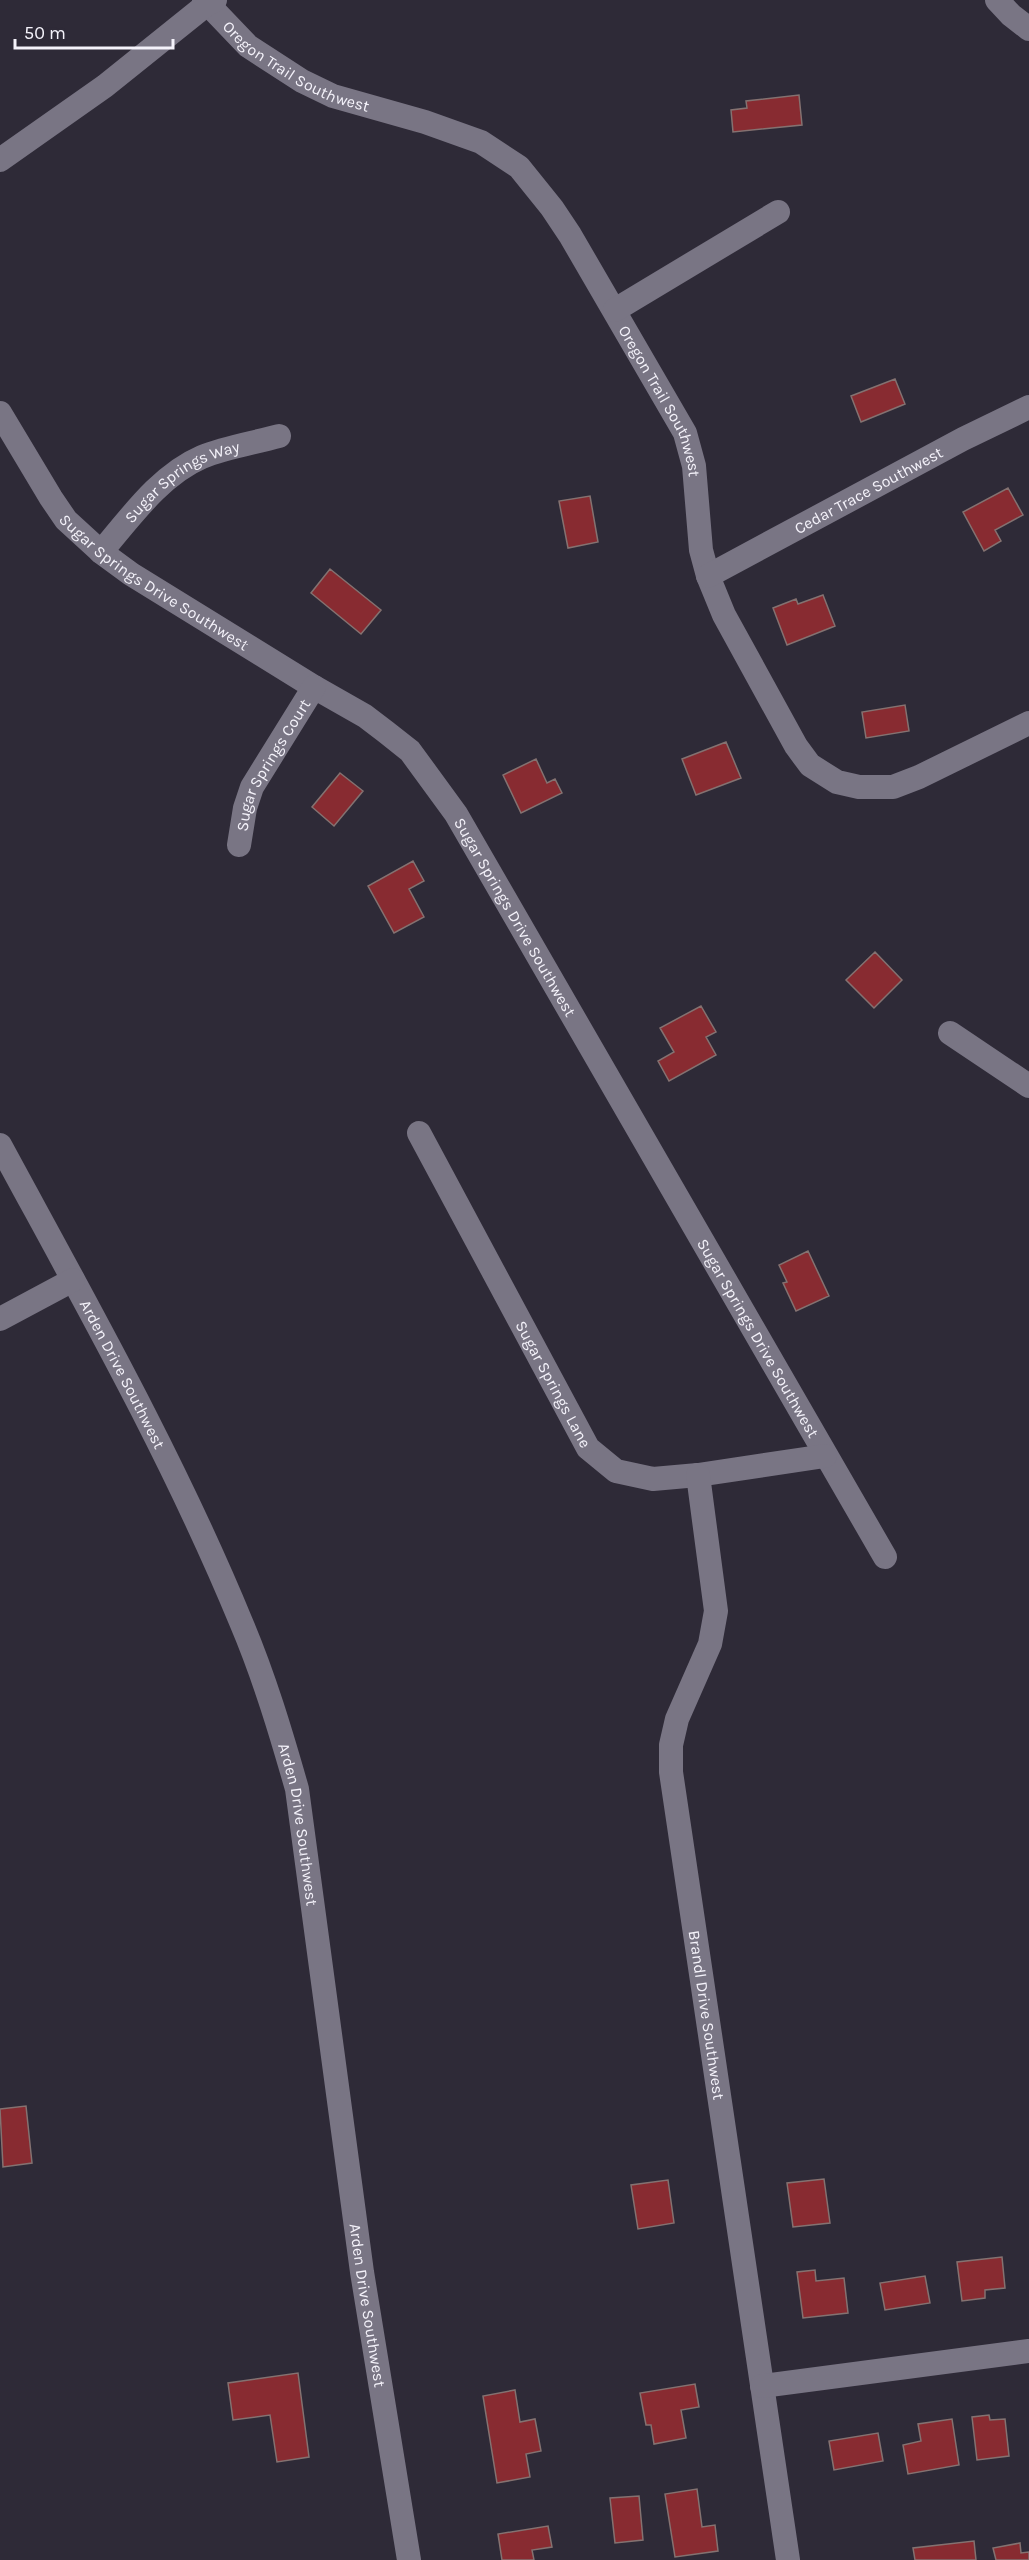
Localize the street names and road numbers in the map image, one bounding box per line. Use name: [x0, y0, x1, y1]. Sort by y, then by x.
street label: Oregon Trail Southwest: [219, 17, 372, 116]
street label: Oregon Trail Southwest: [614, 322, 704, 478]
street label: Sugar Springs Way: [120, 437, 242, 527]
street label: Cedar Trace Southwest: [791, 443, 946, 538]
street label: Sugar Springs Drive Southwest: [55, 511, 252, 654]
street label: Sugar Springs Court: [232, 695, 314, 833]
street label: Sugar Springs Drive Southwest: [450, 814, 580, 1020]
street label: Sugar Springs Drive Southwest: [693, 1235, 823, 1441]
street label: Arden Drive Southwest: [76, 1297, 169, 1452]
street label: Sugar Springs Lane: [511, 1318, 595, 1451]
street label: Arden Drive Southwest: [274, 1741, 322, 1907]
street label: Brandl Drive Southwest: [685, 1929, 729, 2101]
street label: Arden Drive Southwest: [346, 2222, 390, 2389]

